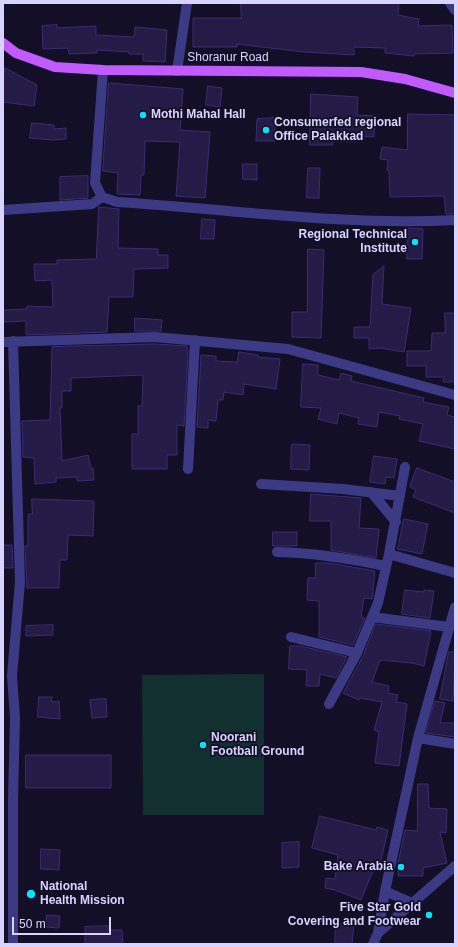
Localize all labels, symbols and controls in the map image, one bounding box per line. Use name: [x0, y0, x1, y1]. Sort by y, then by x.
street label: Shoranur Road: [187, 51, 269, 65]
place label: Mothi Mahal Hall: [151, 108, 246, 122]
marker: Mothi Mahal Hall: [138, 110, 148, 120]
place label: Consumerfed regional Office Palakkad: [274, 116, 401, 144]
marker: Consumerfed regional Office Palakkad: [261, 125, 271, 135]
place label: Regional Technical Institute: [299, 228, 407, 256]
marker: Regional Technical Institute: [410, 237, 420, 247]
place label: Noorani Football Ground: [211, 731, 304, 759]
marker: Noorani Football Ground: [198, 740, 208, 750]
place label: Bake Arabia: [324, 860, 393, 874]
marker: Bake Arabia: [396, 862, 406, 872]
place label: National Health Mission: [40, 880, 125, 908]
marker: National Health Mission: [25, 888, 37, 900]
place label: Five Star Gold Covering and Footwear: [288, 901, 421, 929]
scale bar: [14, 909, 113, 935]
marker: Five Star Gold Covering and Footwear: [424, 910, 434, 920]
text: 50 m: [19, 917, 46, 931]

